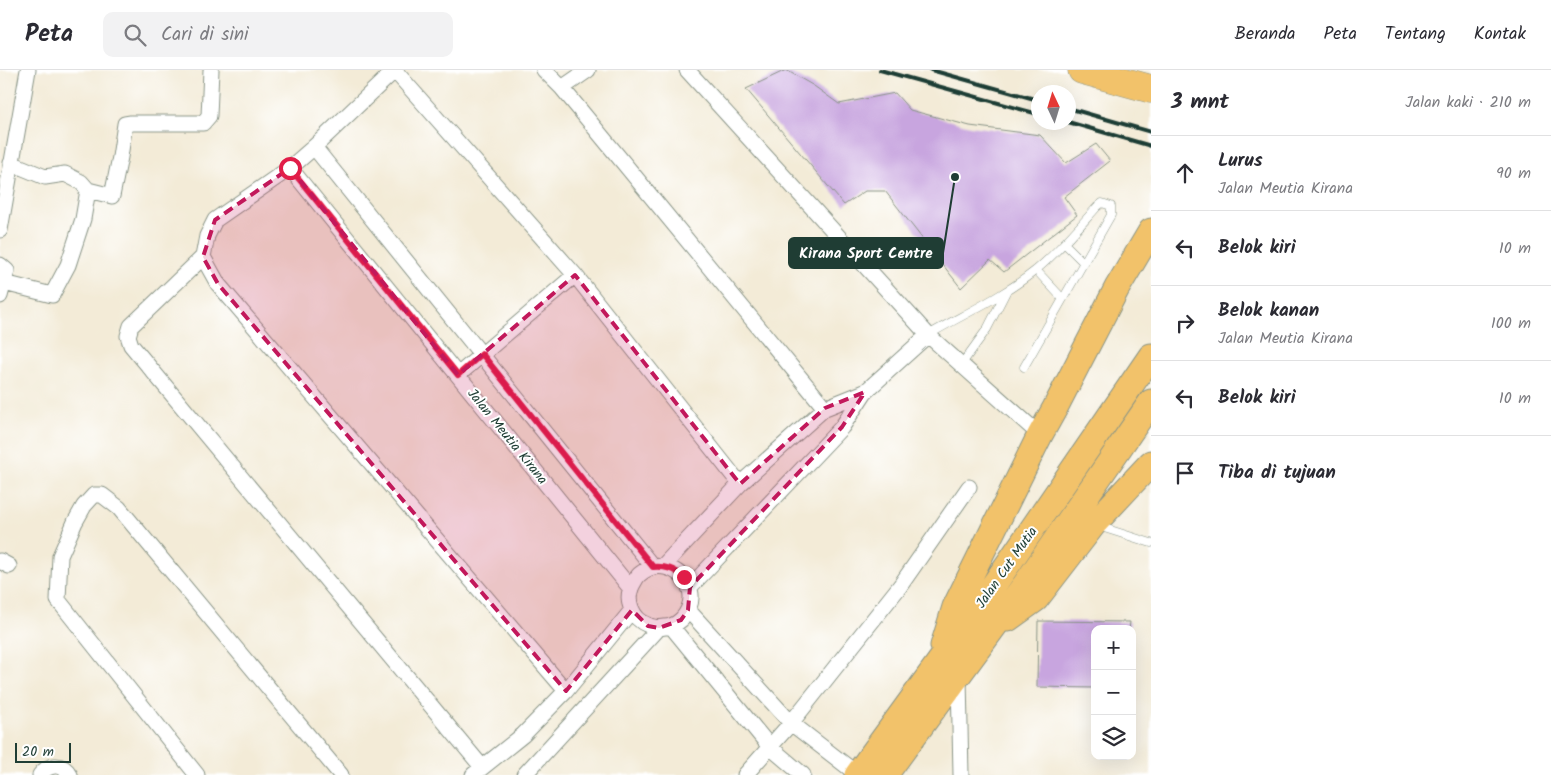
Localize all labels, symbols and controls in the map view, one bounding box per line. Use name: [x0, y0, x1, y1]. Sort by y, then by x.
search box: [103, 12, 453, 57]
text: Peta: [25, 15, 73, 54]
text: Cari di sini: [161, 20, 249, 50]
text: Beranda: [1235, 20, 1296, 49]
text: Peta: [1324, 20, 1357, 49]
text: Tentang: [1385, 20, 1446, 49]
text: Kontak: [1474, 20, 1526, 49]
icon: search: [121, 21, 149, 49]
north arrow: [1031, 85, 1076, 130]
text: 3 mnt: [1171, 86, 1229, 119]
text: Jalan kaki · 210 m: [1405, 90, 1531, 115]
text: Lurus: [1218, 146, 1263, 176]
route start: [279, 157, 302, 180]
icon: ahead: [1171, 159, 1199, 187]
text: 90 m: [1496, 161, 1531, 186]
text: Jalan Meutia Kirana: [1218, 176, 1353, 201]
text: Belok kiri: [1218, 233, 1296, 263]
icon: left: [1171, 234, 1199, 262]
text: 10 m: [1499, 236, 1531, 261]
callout: Kirana Sport Centre: [789, 238, 943, 268]
text: Kirana Sport Centre: [799, 242, 933, 266]
text: Belok kanan: [1218, 296, 1319, 326]
icon: right: [1171, 309, 1199, 337]
text: 100 m: [1491, 311, 1531, 336]
text: Jalan Meutia Kirana: [1218, 326, 1353, 351]
text: Belok kiri: [1218, 383, 1296, 413]
street label: Jalan Meutia Kirana: [462, 384, 553, 489]
icon: left: [1171, 384, 1199, 412]
text: 10 m: [1499, 386, 1531, 411]
text: Tiba di tujuan: [1218, 458, 1336, 488]
icon: arrive: [1171, 459, 1199, 487]
street label: Jalan Cut Mutia: [970, 522, 1043, 613]
route end: [673, 566, 696, 589]
map controls: [1091, 625, 1136, 760]
button: +: [1091, 625, 1136, 670]
button: −: [1091, 670, 1136, 715]
button: layers: [1091, 715, 1136, 760]
scale bar: [15, 740, 71, 763]
text: 20 m: [22, 741, 54, 763]

